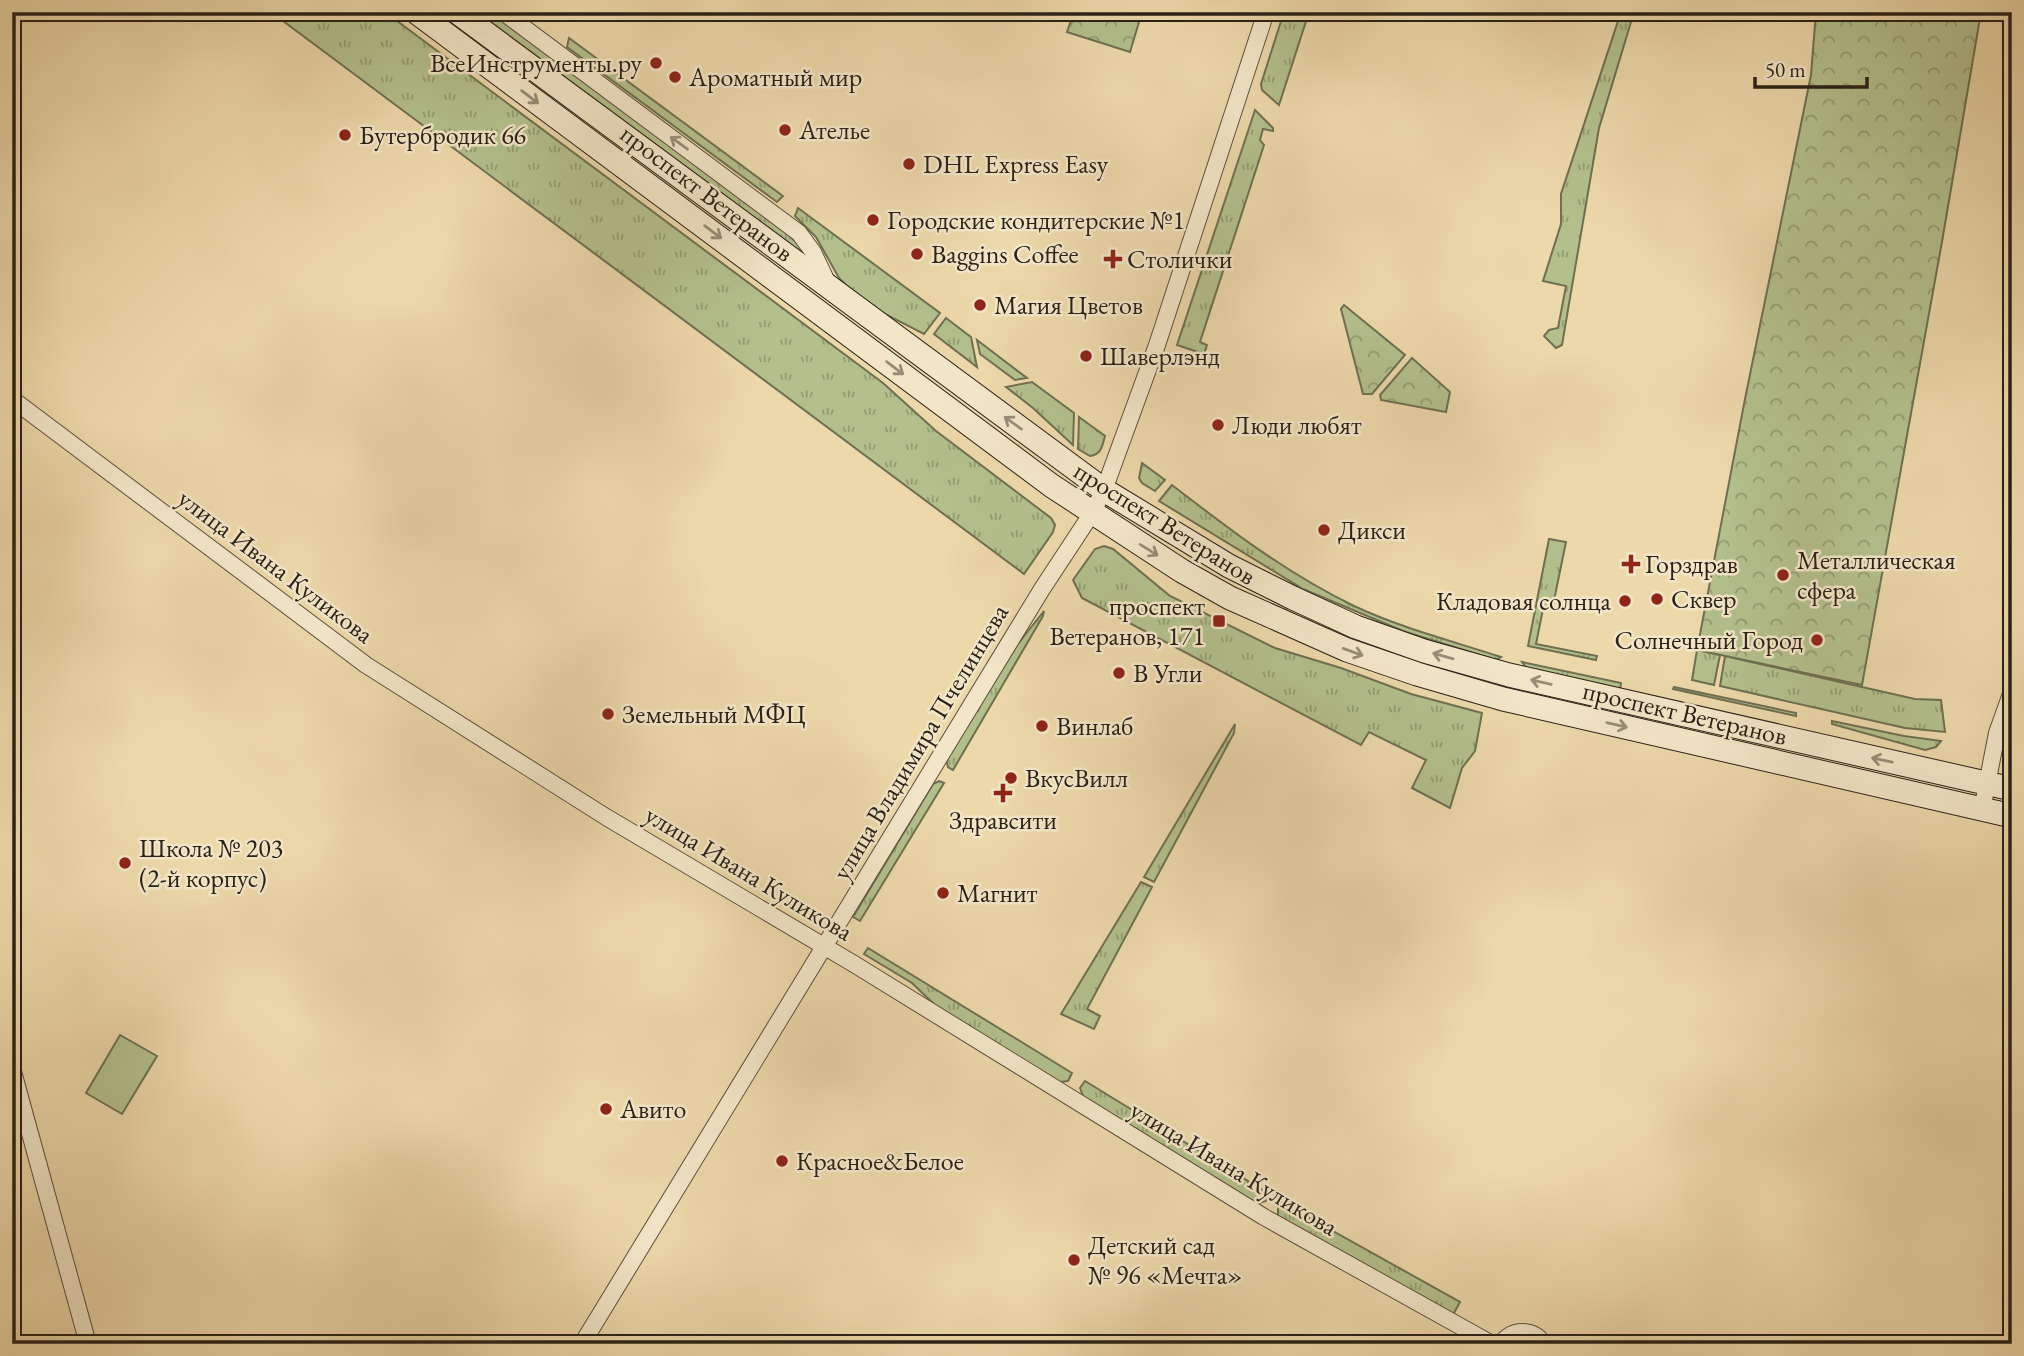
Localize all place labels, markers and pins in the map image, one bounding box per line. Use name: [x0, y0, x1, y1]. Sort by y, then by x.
place label: ВсеИнструменты.ру: [430, 46, 643, 80]
marker: ВсеИнструменты.ру: [648, 55, 664, 71]
place label: Ароматный мир: [688, 60, 862, 94]
marker: Ароматный мир: [667, 69, 683, 85]
place label: Ателье: [798, 113, 870, 147]
place label: Бутербродик 66: [359, 118, 526, 152]
marker: Ателье: [777, 122, 793, 138]
marker: Бутербродик 66: [337, 127, 353, 143]
place label: DHL Express Easy: [923, 147, 1109, 181]
marker: DHL Express Easy: [901, 156, 917, 172]
place label: Городские кондитерские №1: [887, 203, 1185, 237]
marker: Городские кондитерские №1: [865, 212, 881, 228]
place label: Baggins Coffee: [931, 237, 1079, 271]
place label: Столички: [1127, 242, 1233, 276]
marker: Baggins Coffee: [909, 246, 925, 262]
marker: Столички: [1105, 251, 1121, 267]
place label: Магия Цветов: [994, 288, 1143, 322]
marker: Магия Цветов: [972, 297, 988, 313]
place label: Шаверлэнд: [1100, 339, 1220, 373]
marker: Шаверлэнд: [1078, 348, 1094, 364]
place label: Люди любят: [1232, 408, 1362, 442]
marker: Люди любят: [1210, 417, 1226, 433]
place label: Дикси: [1338, 513, 1406, 547]
marker: Дикси: [1316, 522, 1332, 538]
place label: Металлическая сфера: [1797, 543, 1956, 607]
place label: Горздрав: [1645, 547, 1738, 581]
marker: Горздрав: [1623, 556, 1639, 572]
marker: Металлическая сфера: [1775, 567, 1791, 583]
place label: Сквер: [1671, 582, 1737, 616]
place label: Кладовая солнца: [1436, 584, 1612, 618]
place label: проспект Ветеранов, 171: [1049, 589, 1205, 653]
marker: Сквер: [1649, 591, 1665, 607]
marker: Кладовая солнца: [1617, 593, 1633, 609]
marker: проспект Ветеранов, 171: [1211, 613, 1227, 629]
place label: Солнечный Город: [1615, 623, 1803, 657]
marker: Солнечный Город: [1809, 632, 1825, 648]
place label: В Угли: [1133, 656, 1203, 690]
marker: В Угли: [1111, 665, 1127, 681]
place label: Земельный МФЦ: [622, 697, 806, 731]
marker: Земельный МФЦ: [600, 706, 616, 722]
place label: Винлаб: [1056, 709, 1133, 743]
marker: Винлаб: [1034, 718, 1050, 734]
place label: ВкусВилл: [1025, 761, 1128, 795]
marker: ВкусВилл: [1003, 770, 1019, 786]
marker: Здравсити: [995, 785, 1011, 801]
place label: Здравсити: [949, 803, 1057, 837]
place label: Школа № 203 (2-й корпус): [139, 831, 283, 895]
marker: Школа № 203 (2-й корпус): [117, 855, 133, 871]
place label: Магнит: [957, 876, 1038, 910]
marker: Магнит: [935, 885, 951, 901]
place label: Авито: [619, 1092, 686, 1126]
marker: Авито: [598, 1101, 614, 1117]
place label: Красное&Белое: [796, 1144, 964, 1178]
marker: Красное&Белое: [774, 1153, 790, 1169]
place label: Детский сад № 96 «Мечта»: [1088, 1228, 1243, 1292]
marker: Детский сад № 96 «Мечта»: [1066, 1252, 1082, 1268]

